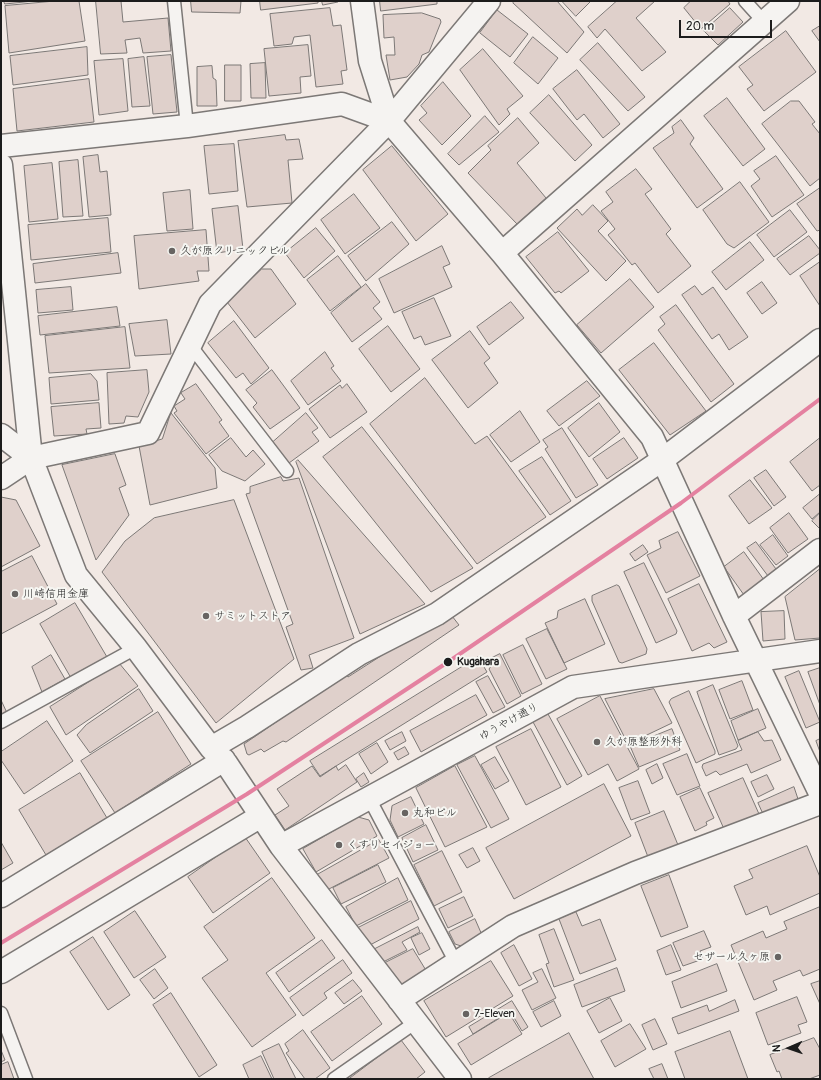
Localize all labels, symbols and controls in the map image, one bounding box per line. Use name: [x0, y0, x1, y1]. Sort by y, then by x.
scale bar: [681, 12, 774, 38]
text: 20 m: [686, 19, 714, 34]
place label: 久が原クリニックビル: [180, 244, 290, 258]
marker: 久が原クリニックビル: [167, 246, 177, 256]
place label: 川崎信用金庫: [23, 587, 89, 601]
marker: 川崎信用金庫: [10, 589, 20, 599]
place label: サミットストア: [214, 609, 291, 623]
marker: サミットストア: [201, 611, 211, 621]
place label: Kugahara: [457, 655, 499, 669]
marker: Kugahara: [442, 656, 454, 668]
street label: ゆうやけ通り: [477, 700, 541, 744]
place label: 久が原整形外科: [605, 735, 682, 749]
marker: 久が原整形外科: [592, 737, 602, 747]
place label: 丸和ビル: [413, 806, 457, 820]
marker: 丸和ビル: [400, 808, 410, 818]
place label: くすりセイジョー: [347, 838, 435, 852]
marker: くすりセイジョー: [334, 840, 344, 850]
place label: セザール久ヶ原: [693, 950, 770, 964]
marker: セザール久ヶ原: [773, 952, 783, 962]
place label: 7-Eleven: [474, 1007, 515, 1021]
marker: 7-Eleven: [461, 1009, 471, 1019]
north arrow: [769, 1028, 809, 1068]
text: N: [770, 1044, 783, 1052]

